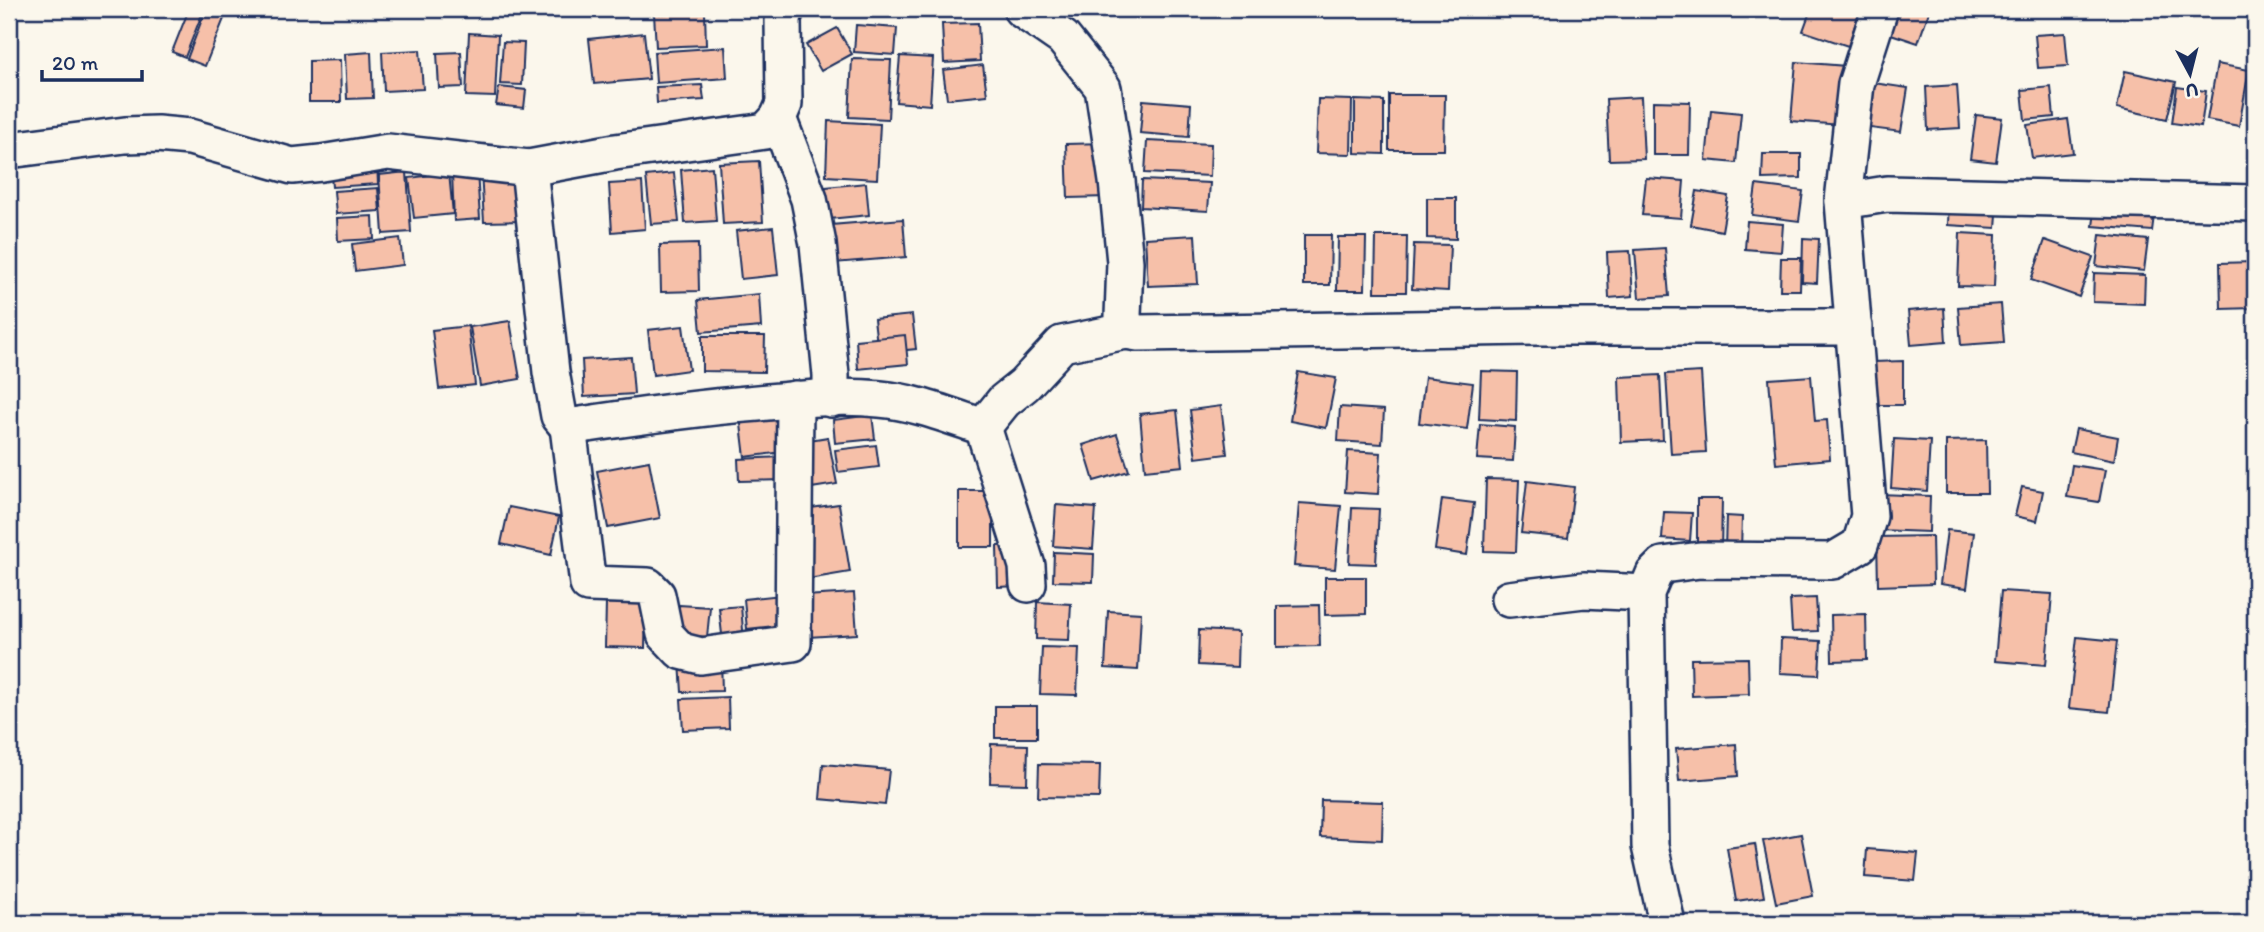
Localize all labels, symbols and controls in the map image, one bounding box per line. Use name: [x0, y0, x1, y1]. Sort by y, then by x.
scale bar: [42, 38, 142, 82]
north arrow: [2156, 38, 2226, 108]
text: 20 m: [52, 50, 99, 75]
text: U: [2184, 78, 2200, 103]

